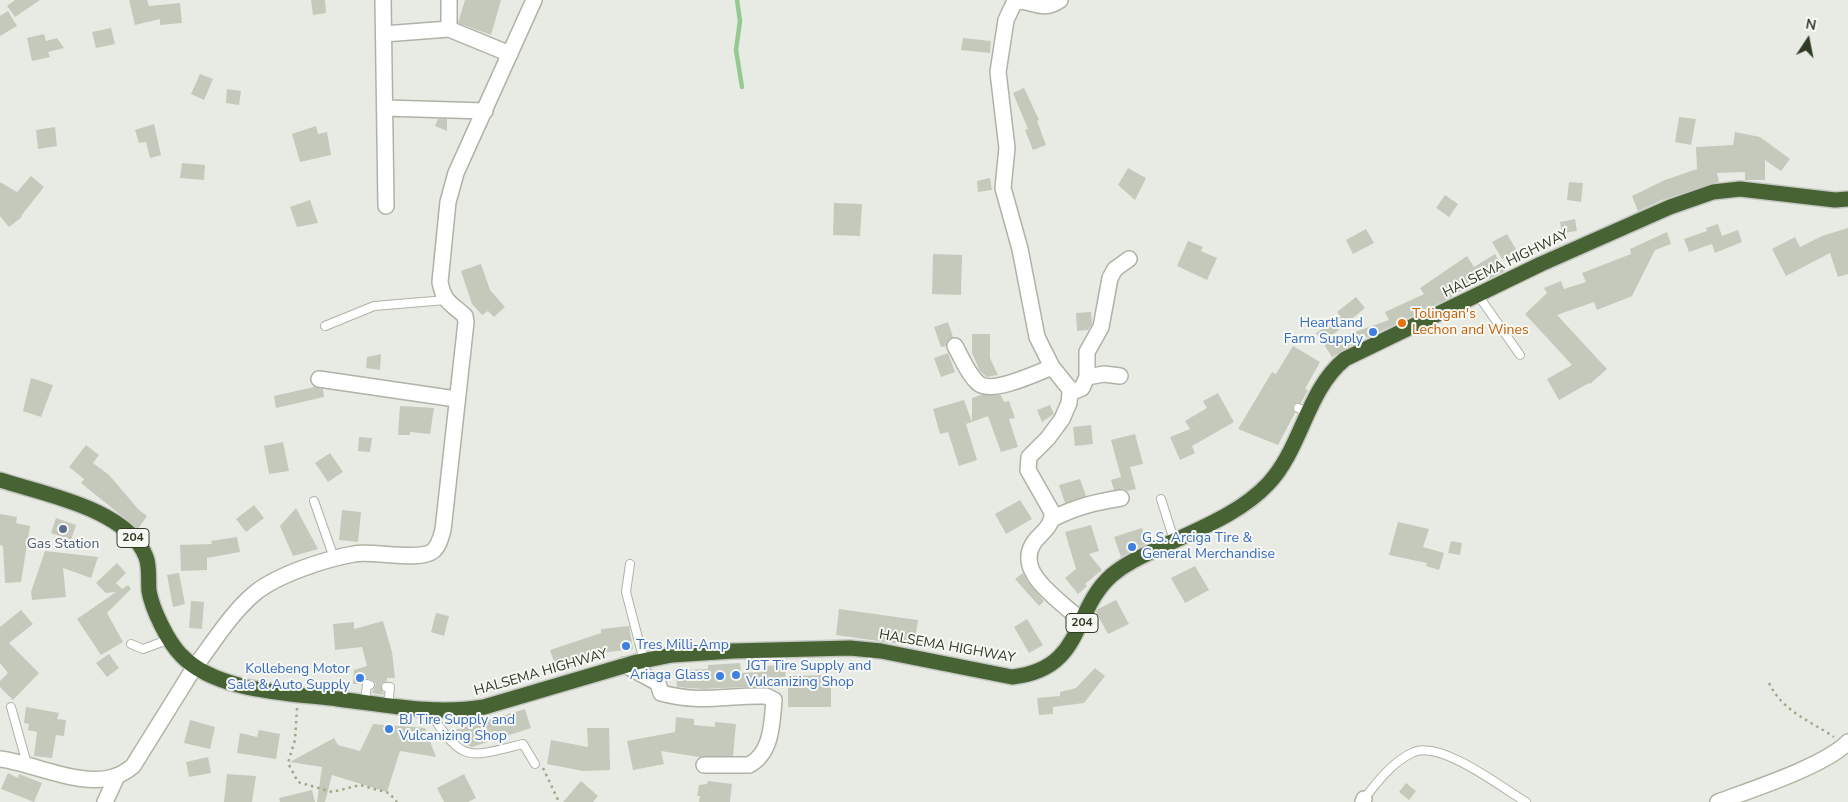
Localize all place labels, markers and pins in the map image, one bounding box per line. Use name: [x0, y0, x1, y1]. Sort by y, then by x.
place label: Tolingan's Lechon and Wines: [1412, 307, 1529, 340]
place label: Heartland Farm Supply: [1284, 316, 1363, 348]
marker: Tolingan's Lechon and Wines: [1396, 317, 1408, 329]
marker: Heartland Farm Supply: [1367, 326, 1379, 338]
marker: Gas Station: [57, 523, 69, 535]
place label: G.S. Arciga Tire & General Merchandise: [1142, 531, 1275, 564]
place label: Gas Station: [27, 537, 99, 553]
marker: G.S. Arciga Tire & General Merchandise: [1126, 541, 1138, 553]
place label: Tres Milli-Amp: [636, 638, 729, 654]
marker: Tres Milli-Amp: [620, 640, 632, 652]
place label: JGT Tire Supply and Vulcanizing Shop: [746, 659, 871, 692]
place label: Kollebeng Motor Sale & Auto Supply: [227, 662, 350, 694]
place label: Ariaga Glass: [630, 668, 710, 684]
marker: JGT Tire Supply and Vulcanizing Shop: [730, 669, 742, 681]
marker: Ariaga Glass: [714, 670, 726, 682]
marker: Kollebeng Motor Sale & Auto Supply: [354, 672, 366, 684]
place label: BJ Tire Supply and Vulcanizing Shop: [399, 713, 515, 746]
marker: BJ Tire Supply and Vulcanizing Shop: [383, 723, 395, 735]

